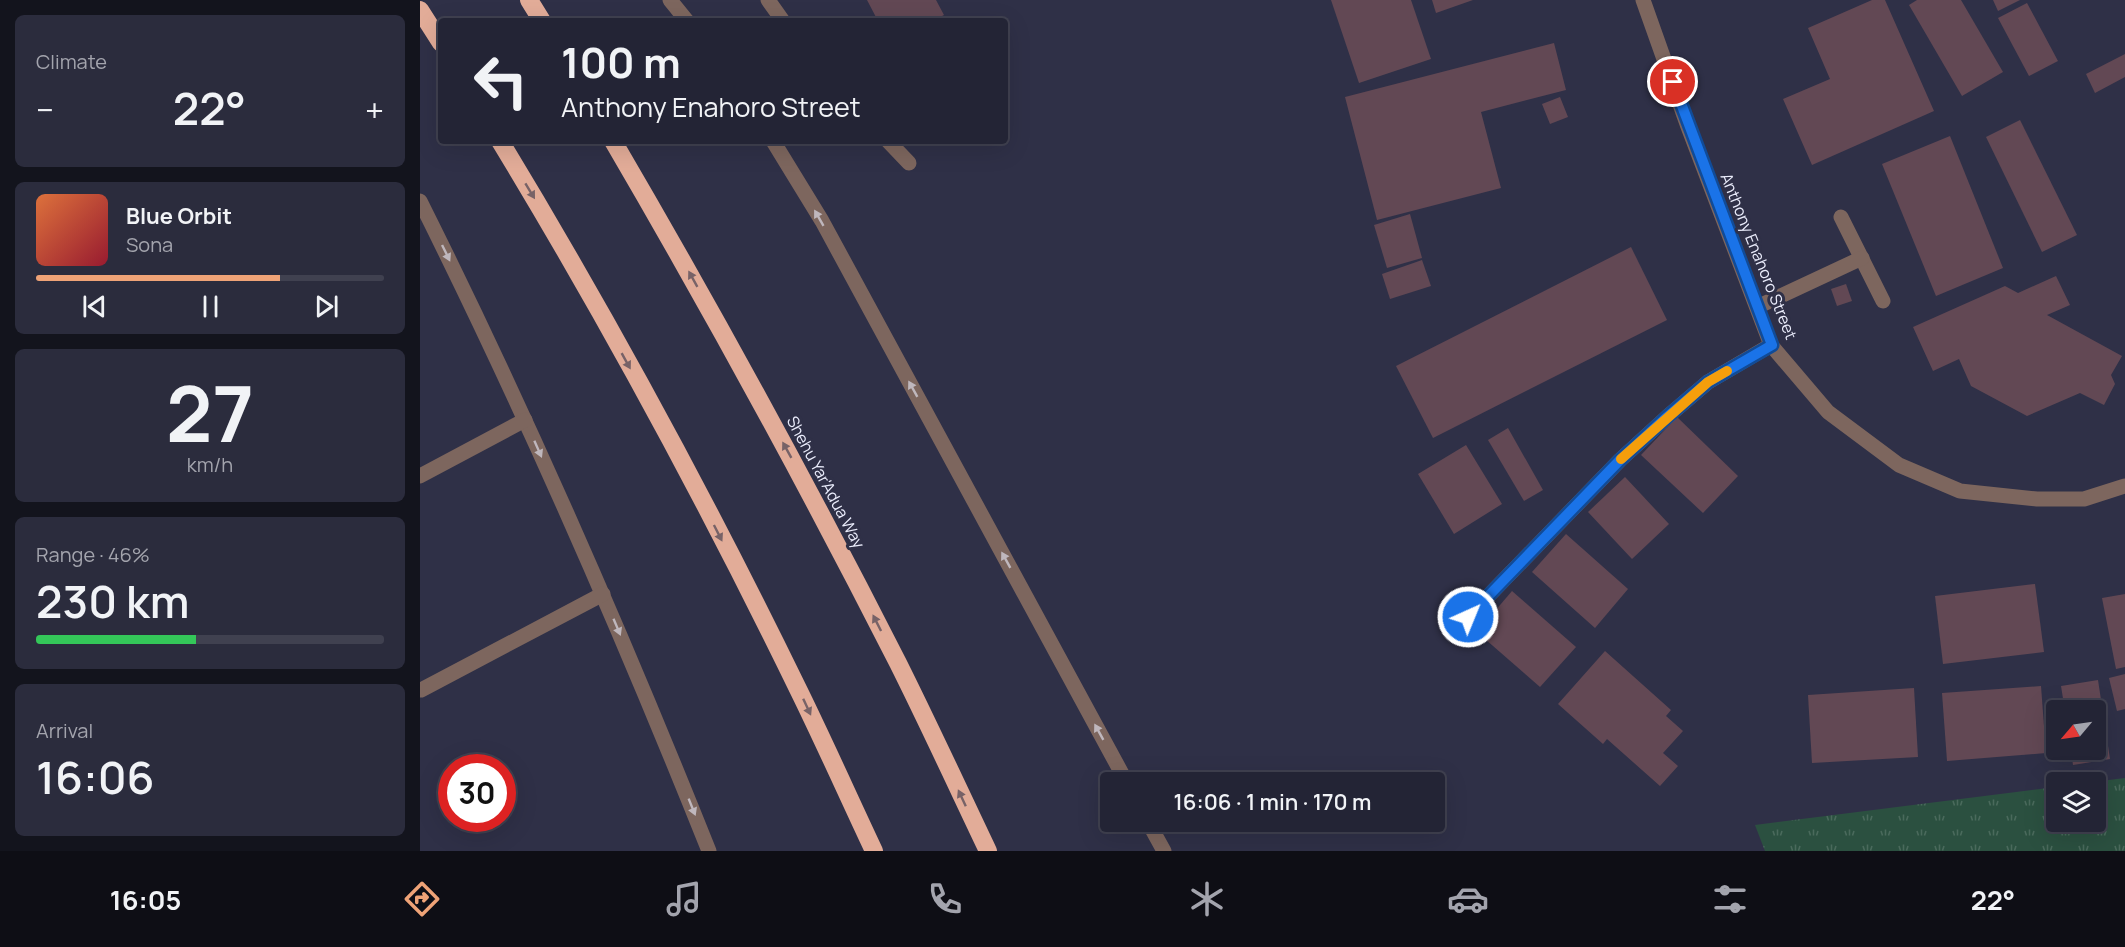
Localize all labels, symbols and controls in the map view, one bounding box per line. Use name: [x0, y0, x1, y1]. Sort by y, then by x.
text: 100 m: [561, 33, 681, 91]
icon: left: [462, 42, 540, 120]
text: Climate: [36, 48, 107, 75]
pin: [1647, 56, 1698, 107]
icon: arrive: [1656, 65, 1689, 98]
text: 22°: [173, 77, 246, 139]
text: −: [36, 87, 54, 132]
text: +: [365, 87, 384, 132]
text: Anthony Enahoro Street: [561, 88, 861, 125]
street label: Anthony Enahoro Street: [1716, 170, 1802, 342]
one-way arrow: [525, 183, 536, 199]
text: Blue Orbit: [126, 201, 232, 231]
one-way arrow: [814, 210, 825, 226]
text: Sona: [126, 231, 173, 258]
one-way arrow: [441, 245, 451, 262]
one-way arrow: [688, 270, 698, 287]
icon: previous: [78, 290, 111, 323]
icon: pause: [194, 290, 227, 323]
icon: next: [310, 290, 343, 323]
one-way arrow: [621, 353, 631, 370]
text: 27: [166, 359, 254, 465]
one-way arrow: [908, 380, 918, 397]
street label: Shehu Yar'Adua Way: [782, 412, 870, 553]
one-way arrow: [533, 440, 543, 458]
one-way arrow: [782, 441, 792, 458]
text: km/h: [187, 451, 233, 478]
one-way arrow: [714, 524, 723, 541]
text: Range · 46%: [36, 541, 150, 568]
one-way arrow: [1001, 551, 1011, 568]
text: 230 km: [36, 570, 189, 632]
position arrow: [1436, 585, 1500, 649]
one-way arrow: [872, 614, 882, 631]
one-way arrow: [613, 618, 622, 636]
one-way arrow: [802, 698, 811, 715]
north arrow: [2046, 700, 2106, 760]
map controls: [2046, 700, 2106, 832]
text: Arrival: [36, 717, 93, 744]
one-way arrow: [1094, 723, 1104, 740]
text: 16:06: [36, 746, 155, 808]
speed limit sign: 30: [438, 754, 516, 832]
button: layers: [2046, 772, 2106, 832]
text: 16:06 · 1 min · 170 m: [1174, 787, 1371, 817]
one-way arrow: [958, 790, 967, 807]
one-way arrow: [688, 798, 697, 816]
icon: directions: [401, 878, 443, 920]
icon: music: [663, 878, 705, 920]
icon: phone: [924, 878, 966, 920]
icon: climate: [1186, 878, 1228, 920]
icon: car: [1447, 878, 1489, 920]
icon: filters: [1709, 878, 1751, 920]
text: 16:05: [110, 881, 181, 918]
text: 22°: [1971, 881, 2015, 918]

